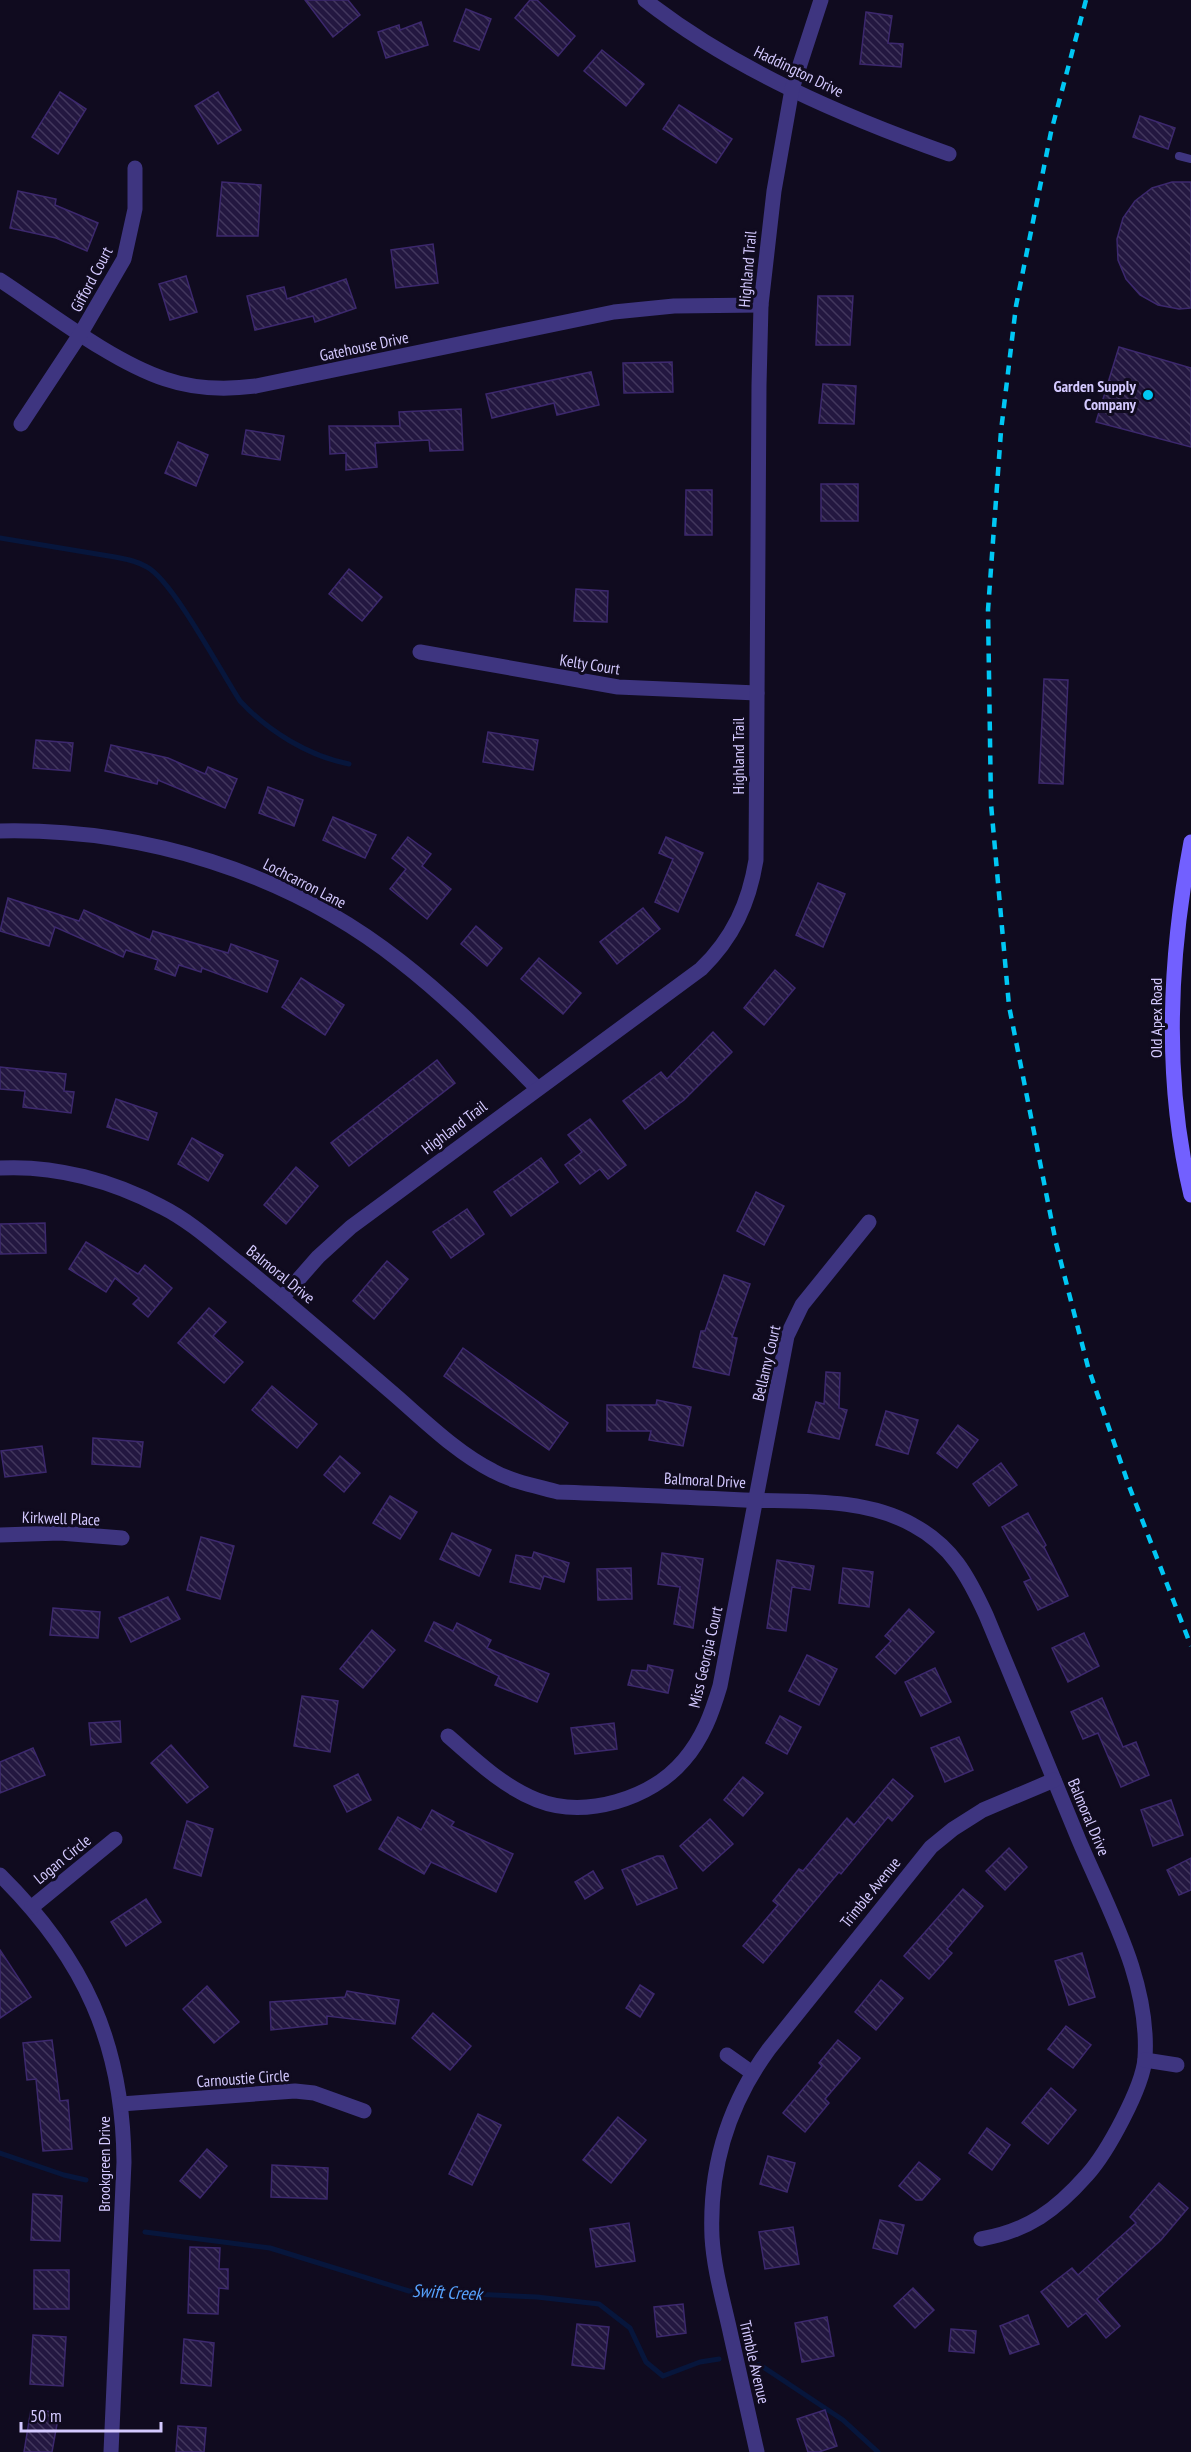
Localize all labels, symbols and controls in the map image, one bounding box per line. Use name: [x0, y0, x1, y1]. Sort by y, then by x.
street label: Haddington Drive: [751, 41, 847, 101]
street label: Highland Trail: [734, 230, 760, 308]
street label: Gifford Court: [66, 242, 117, 315]
street label: Gatehouse Drive: [318, 327, 410, 365]
place label: Garden Supply Company: [1053, 376, 1137, 414]
marker: Garden Supply Company: [1141, 388, 1155, 402]
street label: Kelty Court: [558, 649, 622, 679]
street label: Highland Trail: [728, 717, 748, 794]
street label: Lochcarron Lane: [260, 854, 350, 912]
street label: Old Apex Road: [1146, 978, 1166, 1058]
street label: Highland Trail: [417, 1096, 491, 1158]
street label: Balmoral Drive: [243, 1240, 319, 1308]
street label: Bellamy Court: [748, 1323, 785, 1403]
street label: Balmoral Drive: [664, 1468, 746, 1492]
street label: Kirkwell Place: [22, 1507, 100, 1529]
street label: Miss Georgia Court: [684, 1604, 727, 1710]
street label: Balmoral Drive: [1064, 1775, 1114, 1859]
street label: Logan Circle: [29, 1830, 95, 1888]
street label: Trimble Avenue: [836, 1853, 904, 1931]
street label: Carnoustie Circle: [196, 2065, 290, 2091]
street label: Brookgreen Drive: [94, 2116, 114, 2212]
water label: Swift Creek: [411, 2279, 485, 2305]
street label: Trimble Avenue: [736, 2318, 774, 2406]
scale bar: [21, 2395, 160, 2433]
text: 50 m: [30, 2404, 62, 2427]

